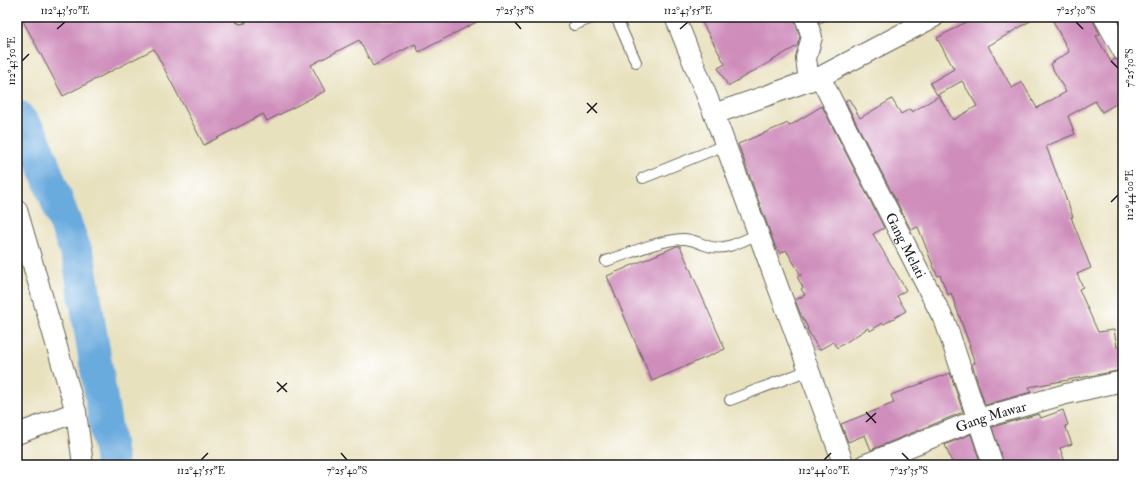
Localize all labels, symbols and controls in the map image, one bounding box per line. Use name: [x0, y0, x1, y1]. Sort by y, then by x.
text: 112°43'50"E: [41, 5, 89, 17]
text: 7°25'35"S: [496, 5, 534, 17]
text: 112°43'55"E: [664, 5, 712, 17]
text: 7°25'30"S: [1056, 5, 1096, 17]
text: 112°43'50"E: [6, 37, 18, 85]
text: 7°25'30"S: [1124, 48, 1136, 88]
text: 112°44'00"E: [1124, 170, 1136, 220]
street label: Gang Melati: [882, 210, 930, 281]
street label: Gang Mawar: [953, 397, 1029, 436]
text: 112°43'55"E: [177, 465, 225, 477]
text: 7°25'40"S: [327, 465, 367, 477]
text: 112°44'00"E: [799, 465, 849, 477]
text: 7°25'35"S: [890, 465, 928, 477]

